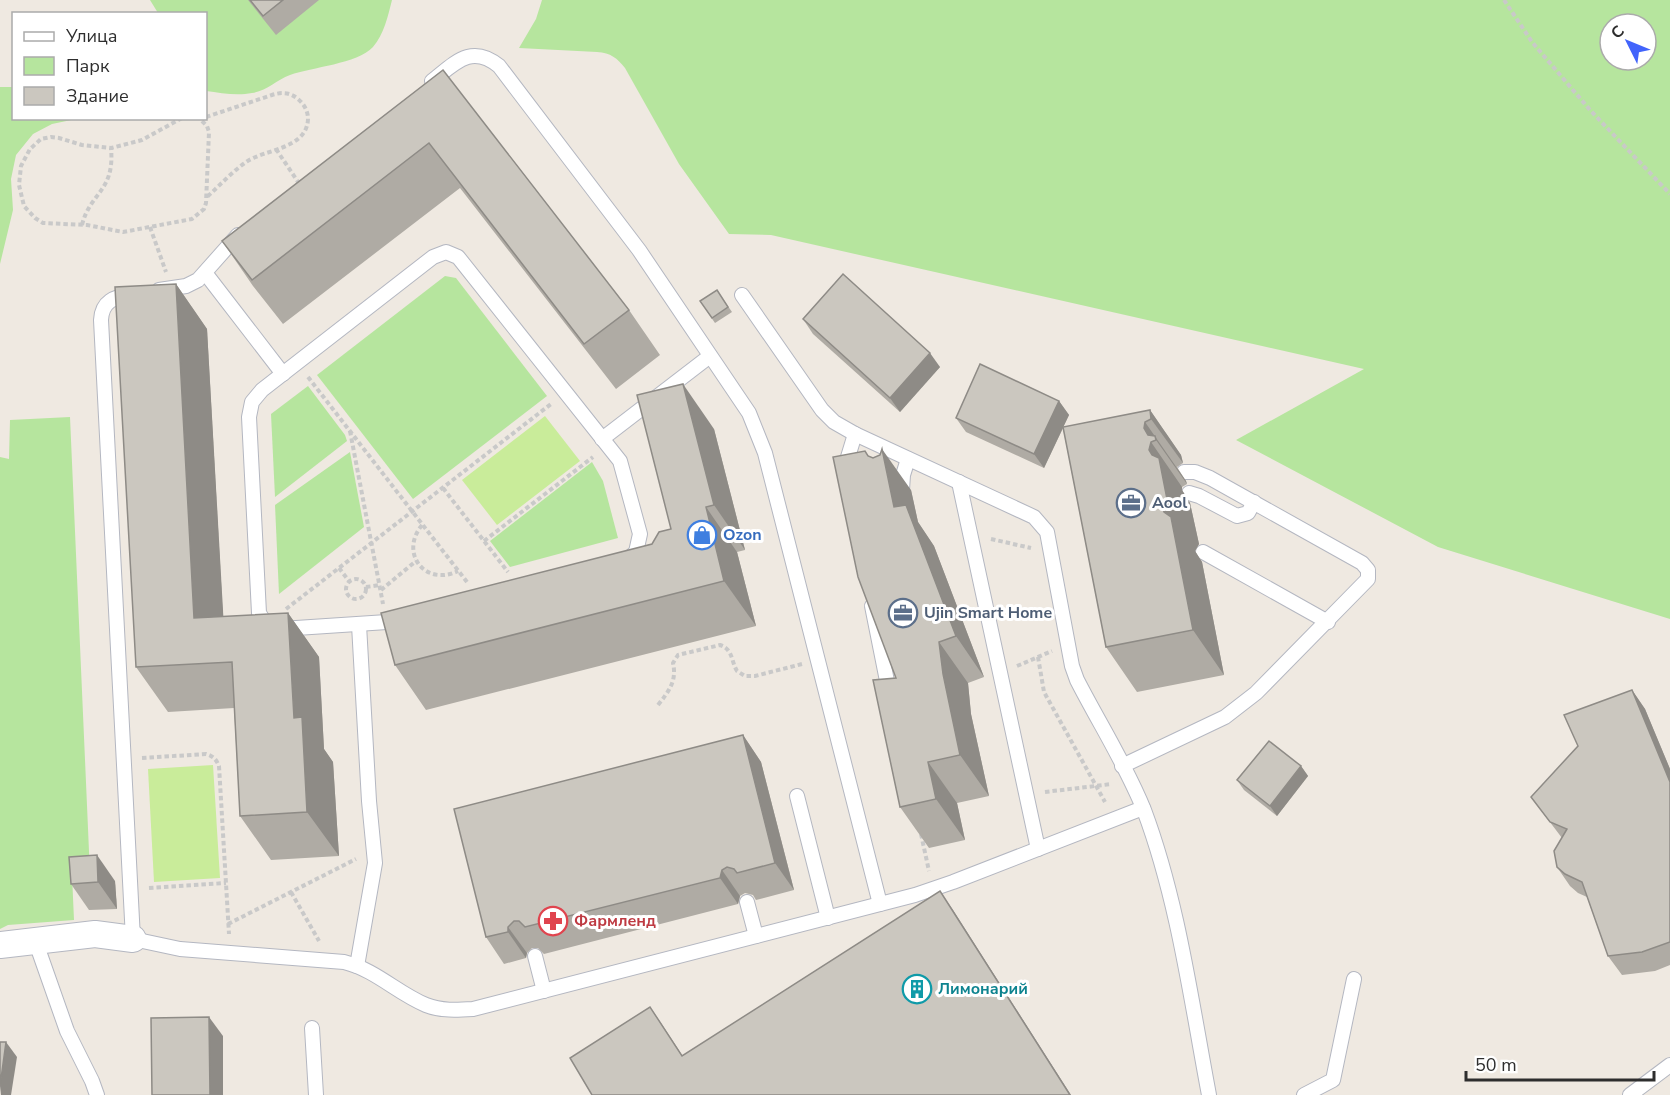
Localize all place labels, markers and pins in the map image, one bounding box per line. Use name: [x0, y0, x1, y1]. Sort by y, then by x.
office icon: Aool: [1115, 487, 1147, 519]
place label: Aool: [1152, 492, 1187, 514]
shop icon: Ozon: [686, 519, 718, 551]
place label: Ozon: [723, 524, 762, 546]
office icon: Ujin Smart Home: [887, 597, 919, 629]
place label: Ujin Smart Home: [924, 602, 1052, 624]
pharmacy icon: Фармленд: [537, 905, 569, 937]
place label: Фармленд: [574, 910, 656, 932]
building icon: Лимонарий: [901, 973, 933, 1005]
place label: Лимонарий: [938, 978, 1028, 1000]

